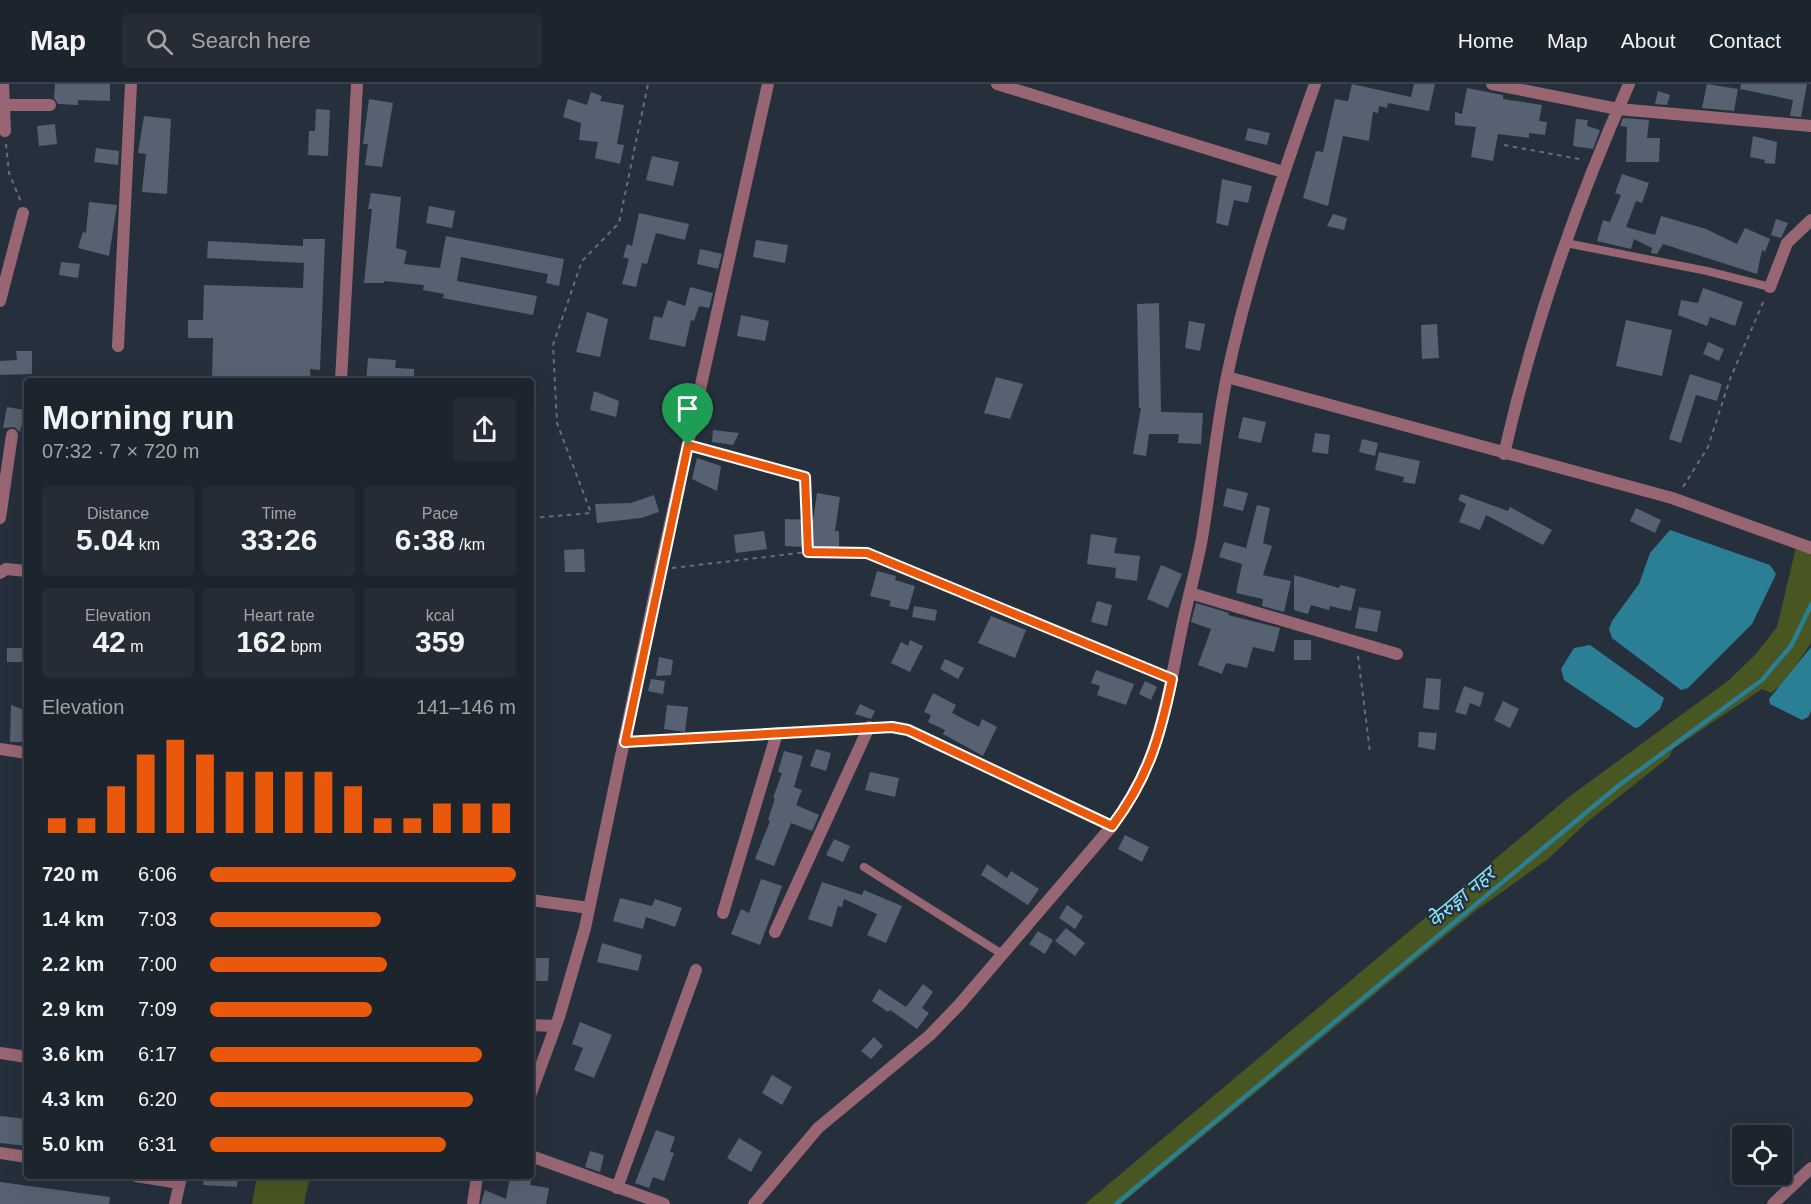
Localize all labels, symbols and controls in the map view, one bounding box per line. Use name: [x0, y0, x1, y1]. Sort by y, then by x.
search box: [122, 14, 542, 68]
text: Map: [30, 25, 86, 56]
icon: search: [143, 25, 176, 58]
text: Search here: [191, 28, 311, 53]
text: Home: [1458, 29, 1514, 52]
text: Map: [1547, 29, 1588, 52]
text: About: [1621, 29, 1676, 52]
text: Contact: [1709, 29, 1781, 52]
pin: [662, 383, 713, 445]
icon: arrive: [671, 392, 704, 425]
button: share: [453, 398, 516, 461]
text: Morning run: [42, 399, 234, 436]
text: 07:32 · 7 × 720 m: [42, 440, 199, 462]
text: Distance: [87, 505, 149, 522]
text: Time: [262, 505, 296, 522]
text: Pace: [422, 505, 458, 522]
text: 5.04: [76, 523, 134, 556]
text: 33:26: [241, 523, 317, 556]
text: 6:38: [395, 523, 455, 556]
text: km: [134, 536, 160, 553]
text: /km: [455, 536, 485, 553]
text: Elevation: [85, 607, 151, 624]
text: Heart rate: [243, 607, 315, 624]
text: kcal: [426, 607, 454, 624]
text: 42: [92, 625, 126, 658]
text: 162: [236, 625, 286, 658]
text: 359: [415, 625, 465, 658]
text: m: [126, 638, 144, 655]
text: bpm: [286, 638, 322, 655]
text: Elevation: [42, 696, 124, 718]
text: 141–146 m: [416, 696, 516, 718]
water label: केेरुङ्गा नहर: [1423, 860, 1502, 931]
text: 720 m: [42, 863, 99, 885]
text: 6:06: [138, 863, 177, 885]
text: 1.4 km: [42, 908, 104, 930]
text: 7:03: [138, 908, 177, 930]
text: 2.2 km: [42, 953, 104, 975]
text: 7:00: [138, 953, 177, 975]
text: 2.9 km: [42, 998, 104, 1020]
text: 7:09: [138, 998, 177, 1020]
text: 3.6 km: [42, 1043, 104, 1065]
text: 6:17: [138, 1043, 177, 1065]
text: 4.3 km: [42, 1088, 104, 1110]
text: 6:20: [138, 1088, 177, 1110]
map controls: [1732, 1125, 1792, 1185]
button: locate: [1732, 1125, 1792, 1185]
text: 5.0 km: [42, 1133, 104, 1155]
text: 6:31: [138, 1133, 177, 1155]

